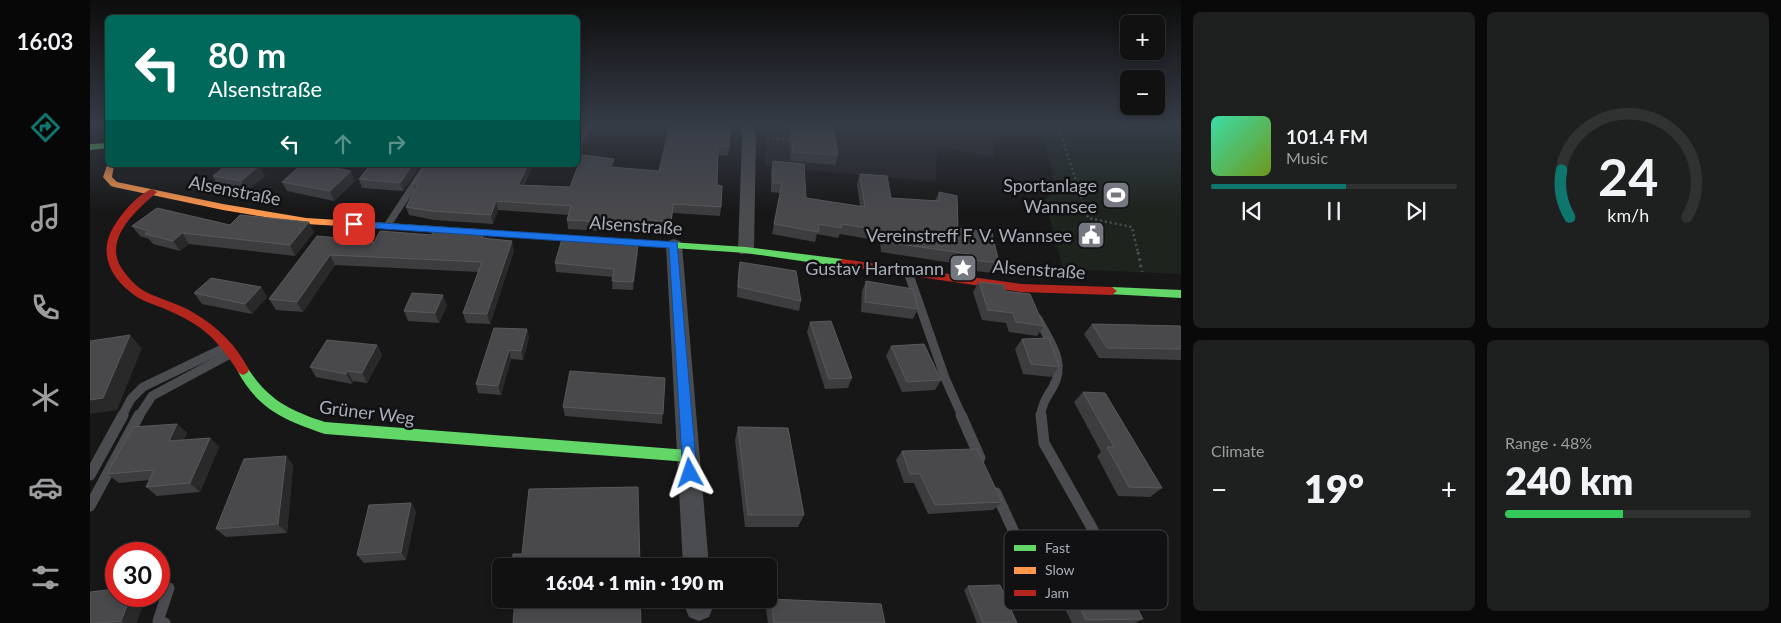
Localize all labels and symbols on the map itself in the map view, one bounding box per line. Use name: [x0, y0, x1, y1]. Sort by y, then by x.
street label: Alsenstraße: [187, 170, 283, 210]
place label: Sportanlage Wannsee: [1003, 174, 1097, 217]
sports icon: Sportanlage Wannsee: [1101, 180, 1131, 210]
pin: [333, 203, 375, 245]
street label: Alsenstraße: [589, 211, 683, 239]
public building icon: Vereinstreff F. V. Wannsee: [1076, 220, 1106, 250]
place label: Vereinstreff F. V. Wannsee: [866, 224, 1072, 246]
place icon: Gustav Hartmann: [948, 253, 978, 283]
street label: Alsenstraße: [992, 255, 1086, 283]
place label: Gustav Hartmann: [805, 257, 944, 279]
street label: Grüner Weg: [318, 395, 416, 429]
position arrow: [663, 446, 715, 498]
legend: [1004, 530, 1168, 610]
text: Fast: [1045, 539, 1070, 556]
speed limit sign: 30: [105, 542, 170, 607]
text: Slow: [1045, 561, 1075, 578]
text: Jam: [1045, 584, 1069, 601]

